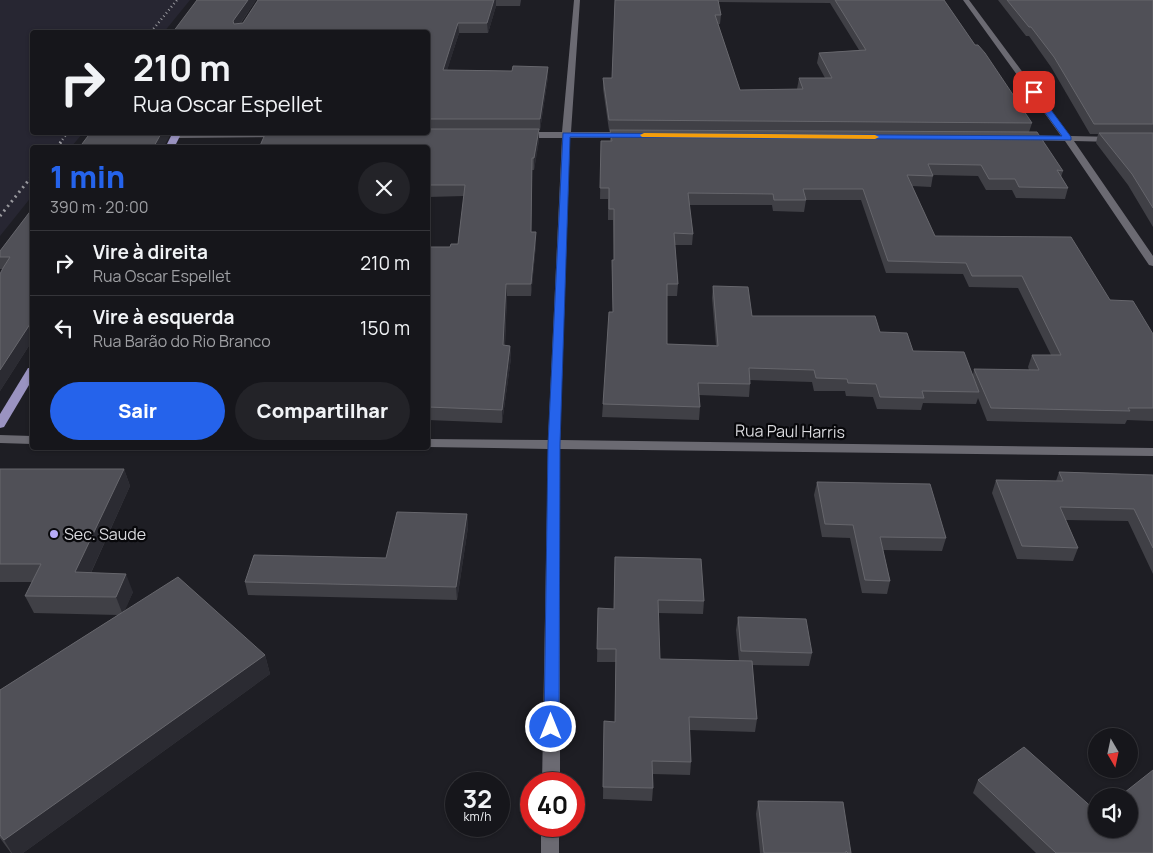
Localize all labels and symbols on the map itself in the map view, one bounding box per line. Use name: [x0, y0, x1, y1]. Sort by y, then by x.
pin: [1013, 71, 1055, 113]
street label: Rua Paul Harris: [735, 419, 845, 443]
place label: Sec. Saude: [64, 523, 146, 545]
marker: Sec. Saude: [48, 528, 60, 540]
position arrow: [524, 700, 576, 752]
north arrow: [1088, 728, 1138, 778]
speed limit sign: 40: [520, 772, 585, 837]

